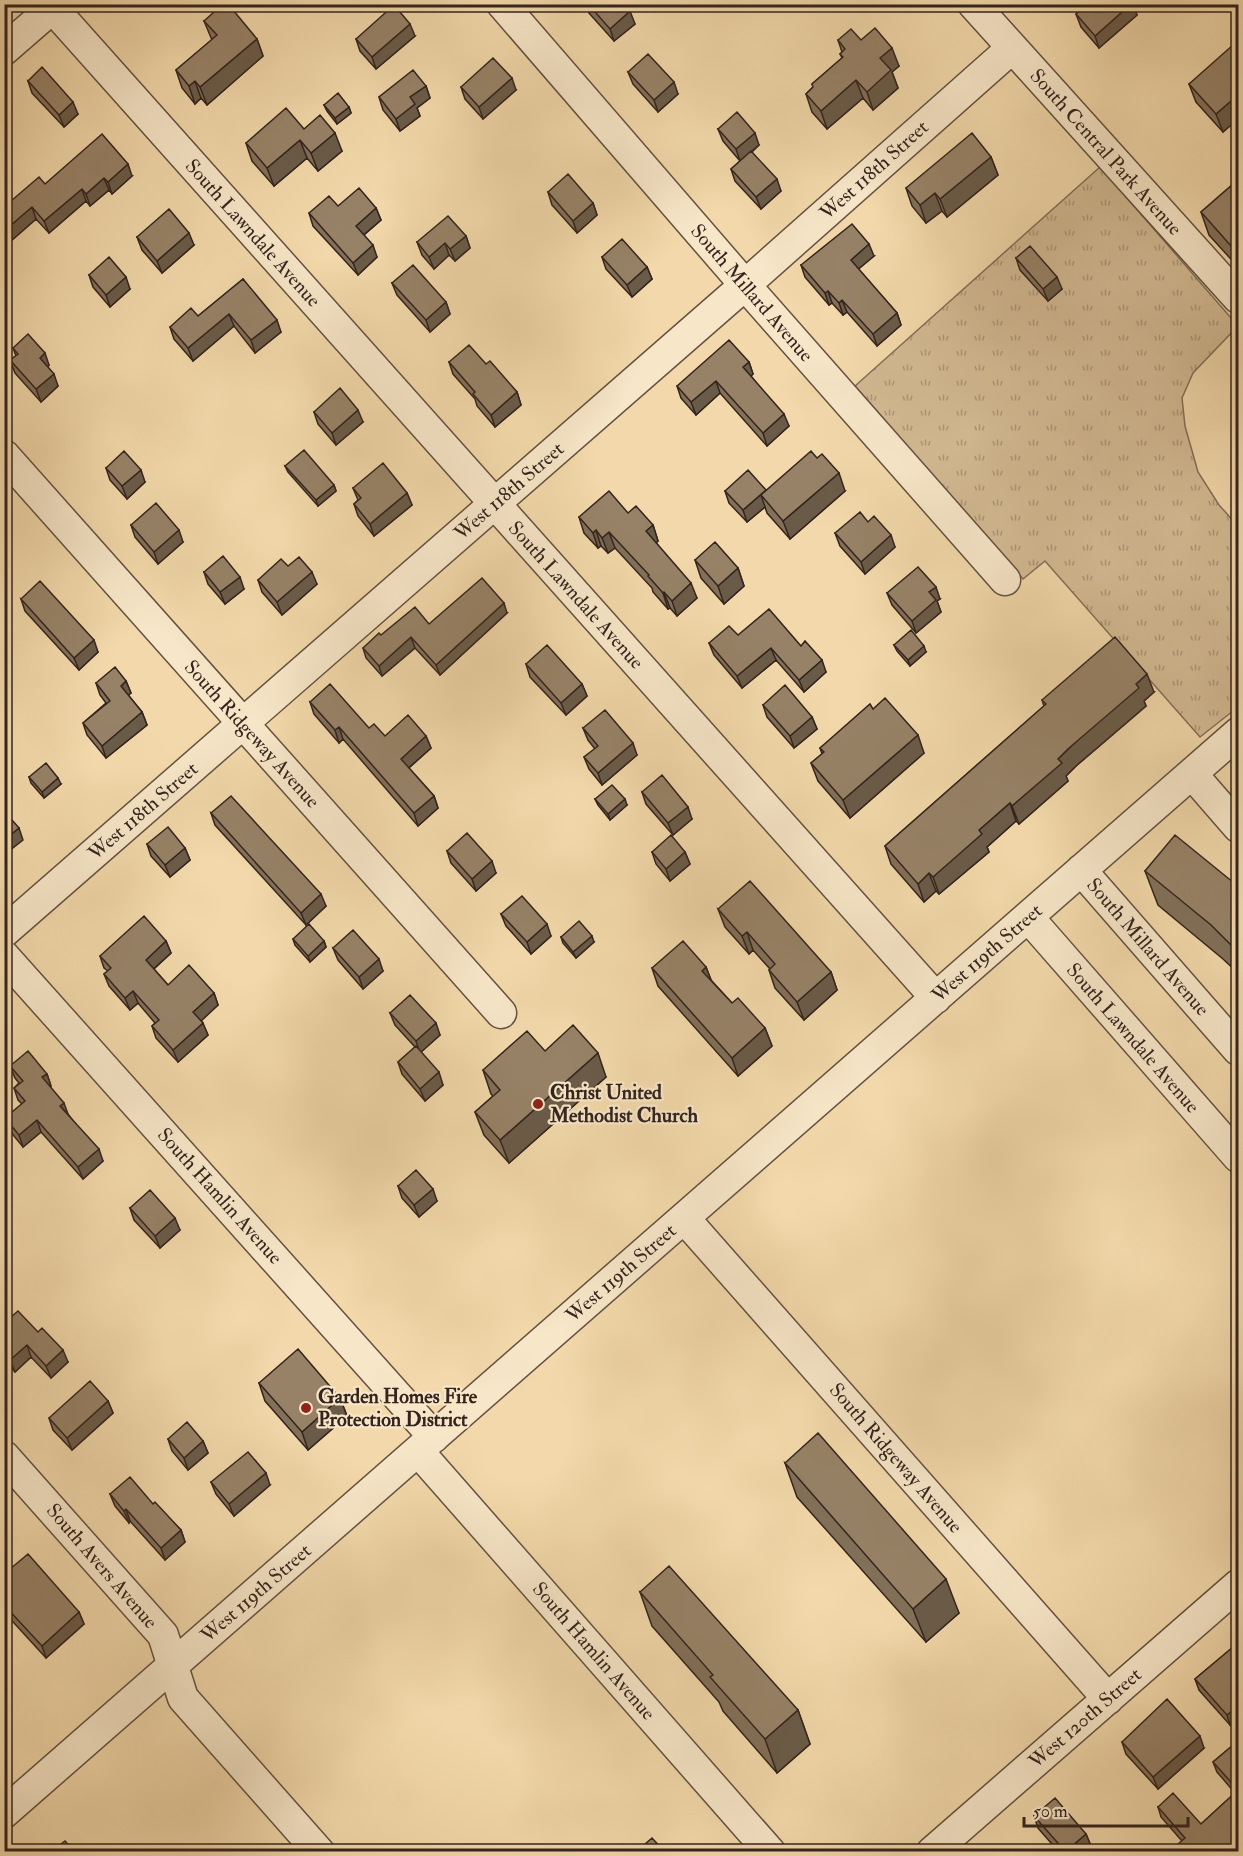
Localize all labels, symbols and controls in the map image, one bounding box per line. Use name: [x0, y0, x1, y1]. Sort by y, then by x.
street label: South Central Park Avenue: [1025, 64, 1187, 240]
street label: West 118th Street: [814, 114, 934, 226]
street label: South Lawndale Avenue: [180, 154, 326, 312]
street label: South Millard Avenue: [685, 219, 819, 367]
street label: West 118th Street: [448, 436, 569, 546]
street label: South Lawndale Avenue: [503, 516, 649, 674]
street label: South Ridgeway Avenue: [179, 655, 325, 813]
street label: West 118th Street: [82, 756, 203, 866]
street label: South Millard Avenue: [1081, 873, 1215, 1021]
street label: West 119th Street: [926, 898, 1048, 1008]
street label: South Lawndale Avenue: [1061, 958, 1205, 1118]
place label: Christ United Methodist Church: [549, 1080, 698, 1128]
marker: Christ United Methodist Church: [531, 1097, 545, 1111]
street label: South Hamlin Avenue: [152, 1123, 288, 1269]
street label: West 119th Street: [560, 1218, 682, 1328]
street label: South Ridgeway Avenue: [824, 1378, 968, 1538]
place label: Garden Homes Fire Protection District: [318, 1384, 478, 1432]
marker: Garden Homes Fire Protection District: [299, 1401, 313, 1415]
street label: South Avers Avenue: [41, 1498, 163, 1634]
street label: West 119th Street: [195, 1538, 317, 1648]
street label: South Hamlin Avenue: [527, 1577, 661, 1725]
street label: West 120th Street: [1023, 1662, 1147, 1774]
scale bar: [1024, 1790, 1188, 1828]
text: 50 m: [1033, 1800, 1068, 1823]

